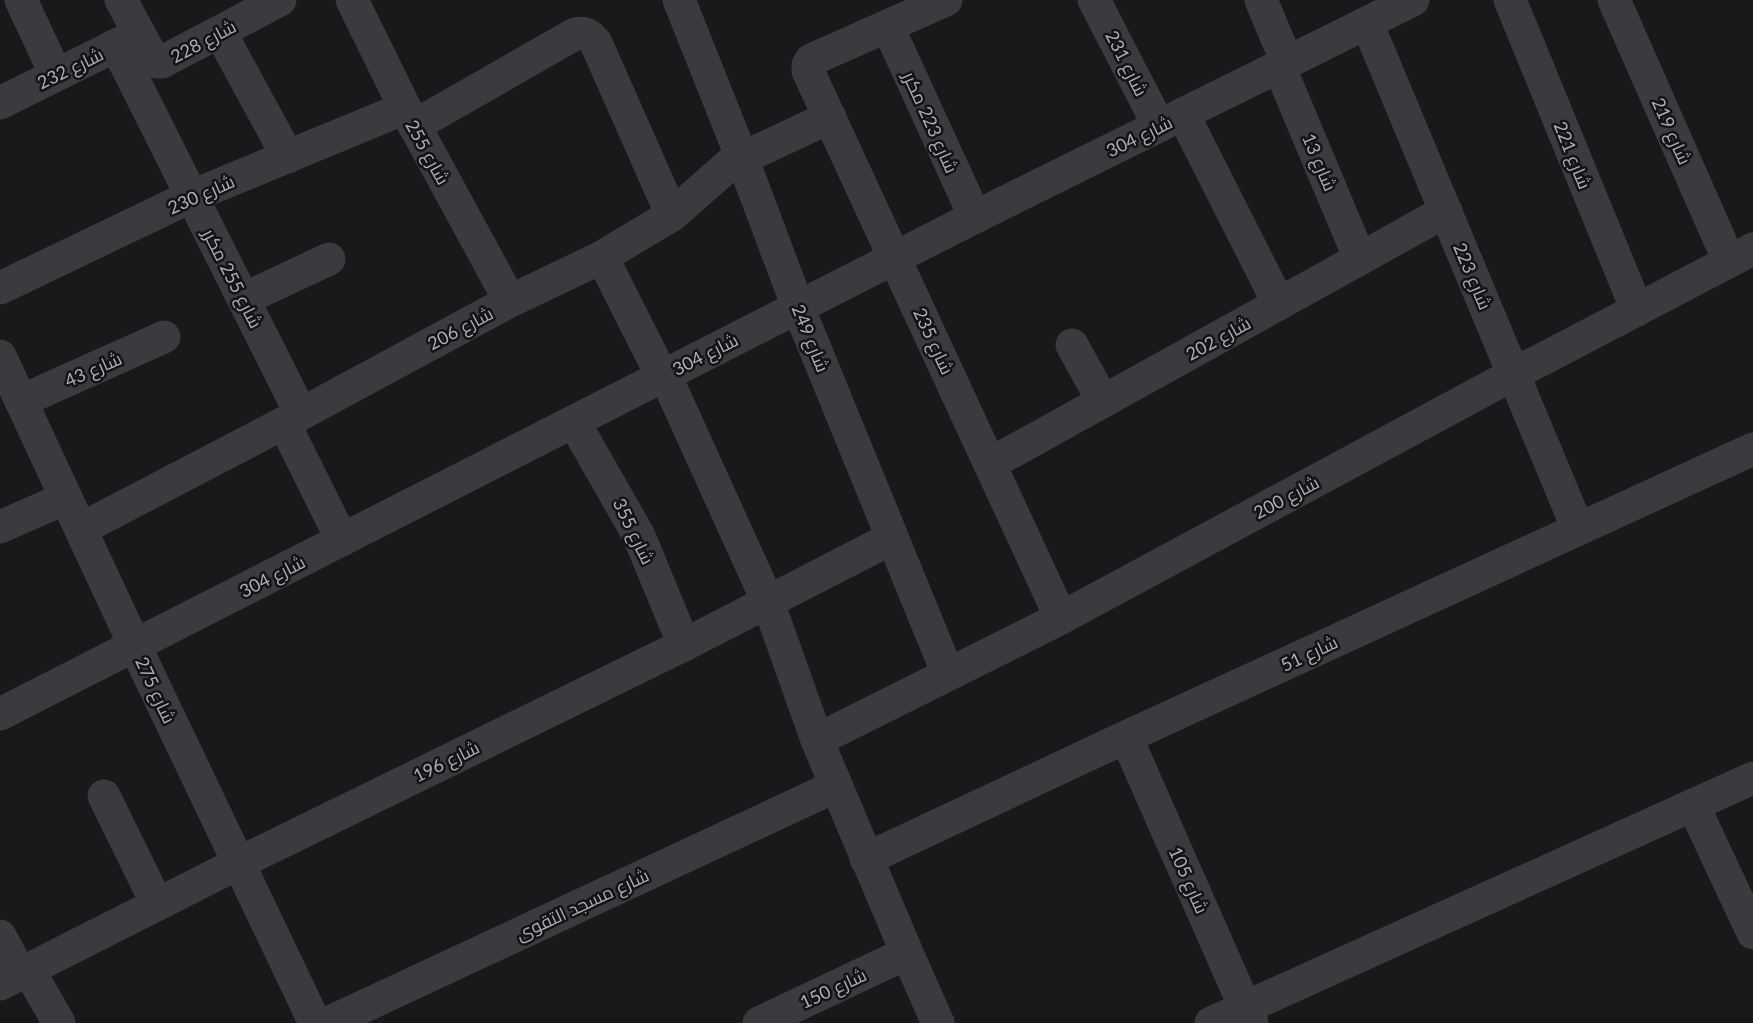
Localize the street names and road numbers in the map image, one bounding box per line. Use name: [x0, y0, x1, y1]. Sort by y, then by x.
street label: شارع 228: [167, 15, 240, 69]
street label: شارع 231: [1099, 26, 1153, 100]
street label: شارع 232: [33, 43, 108, 95]
street label: شارع 223 مكرر: [897, 67, 963, 177]
street label: شارع 219: [1646, 94, 1696, 169]
street label: شارع 304: [1102, 111, 1177, 163]
street label: شارع 255: [399, 116, 455, 189]
street label: شارع 221: [1548, 118, 1596, 193]
street label: شارع 13: [1296, 130, 1342, 195]
street label: شارع 230: [164, 170, 239, 220]
street label: شارع 255 مكرر: [196, 224, 268, 332]
street label: شارع 223: [1447, 239, 1497, 314]
street label: شارع 249: [786, 301, 834, 376]
street label: شارع 206: [424, 302, 497, 356]
street label: شارع 235: [907, 304, 959, 379]
street label: شارع 202: [1182, 311, 1255, 367]
street label: شارع 304: [668, 328, 742, 382]
street label: شارع 43: [61, 347, 126, 393]
street label: شارع 200: [1250, 471, 1323, 525]
street label: شارع 355: [607, 494, 659, 569]
street label: شارع 304: [235, 550, 309, 604]
street label: شارع 51: [1277, 630, 1342, 678]
street label: شارع 275: [129, 653, 181, 728]
street label: شارع 196: [409, 736, 484, 788]
street label: شارع 105: [1163, 843, 1213, 918]
street label: شارع مسجد التقوى: [512, 863, 653, 946]
street label: شارع 150: [796, 963, 871, 1015]

